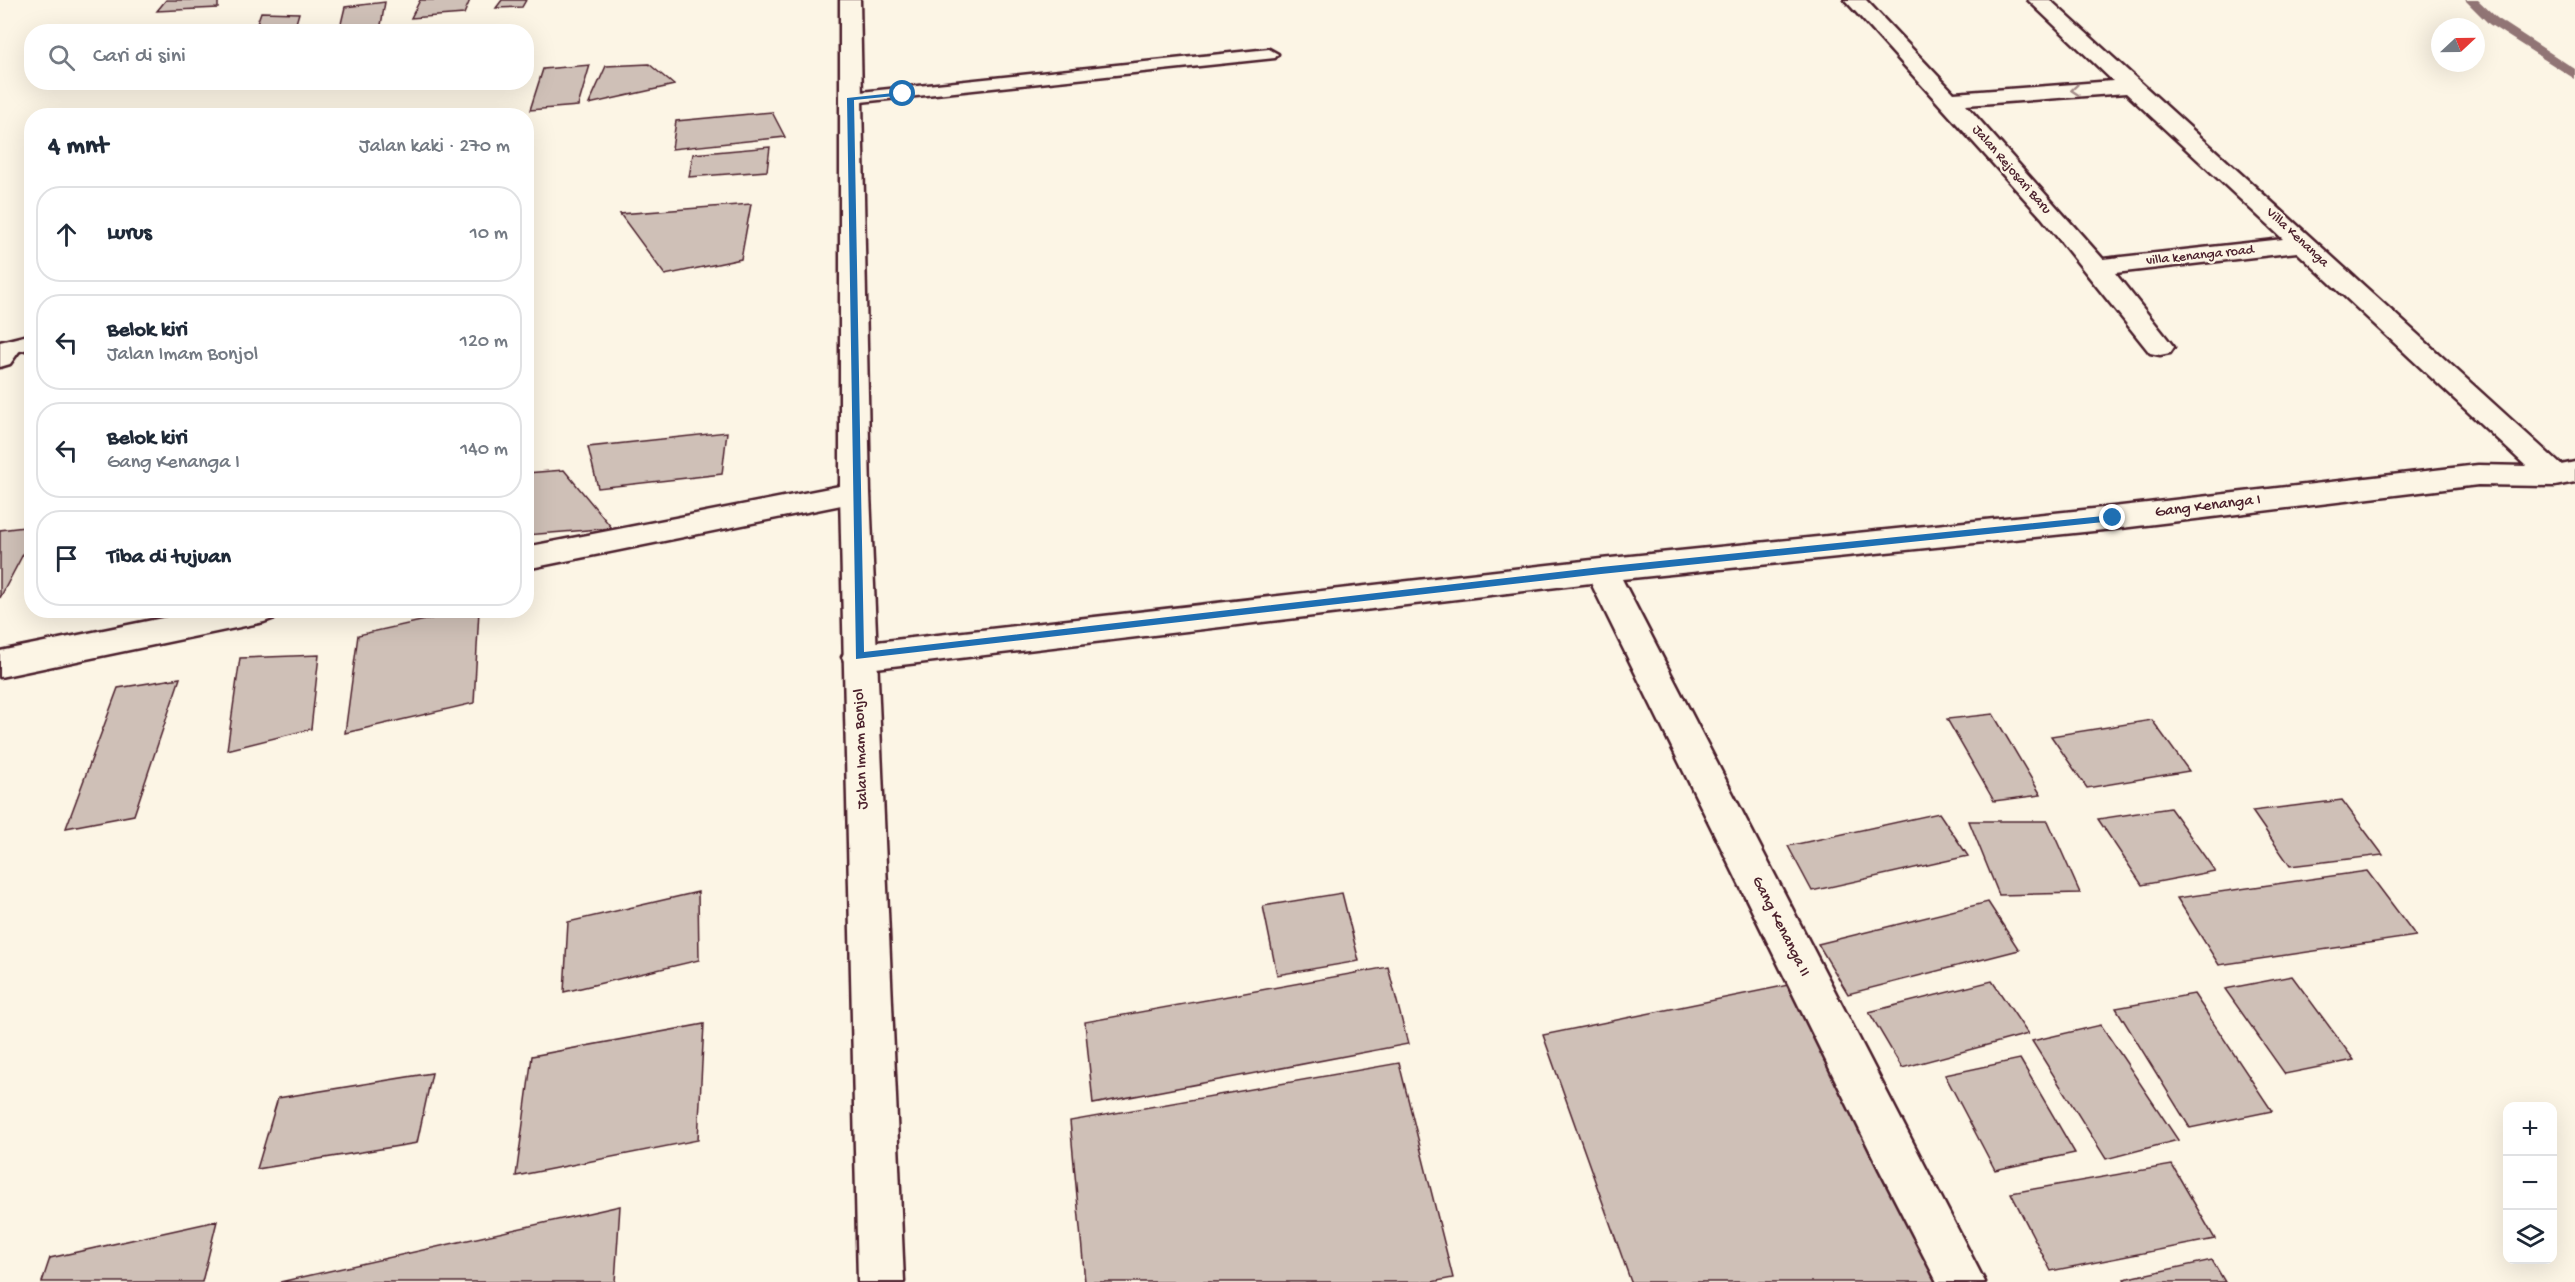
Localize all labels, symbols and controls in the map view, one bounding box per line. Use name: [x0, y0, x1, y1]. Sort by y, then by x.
north arrow: [2431, 18, 2485, 72]
search box: [24, 24, 534, 90]
icon: search: [45, 41, 78, 74]
text: Cari di sini: [93, 44, 186, 70]
route start: [889, 80, 915, 106]
one-way arrow: [2070, 83, 2079, 96]
street label: Jalan Rejosari Baru: [1968, 122, 2055, 218]
text: 4 mnt: [48, 132, 108, 163]
text: Jalan kaki · 270 m: [359, 136, 510, 159]
street label: Villa Kenanga: [2261, 204, 2333, 272]
icon: ahead: [50, 218, 83, 251]
text: Lurus: [107, 221, 152, 247]
text: 10 m: [470, 223, 508, 246]
street label: villa kenanga road: [2145, 242, 2257, 270]
text: Belok kiri: [107, 318, 188, 344]
icon: left: [50, 326, 83, 359]
text: 120 m: [460, 331, 508, 354]
text: Jalan Imam Bonjol: [107, 344, 258, 367]
text: Belok kiri: [107, 426, 188, 452]
icon: left: [50, 434, 83, 467]
text: 140 m: [460, 439, 508, 462]
text: Gang Kenanga I: [107, 452, 240, 475]
street label: Gang Kenanga I: [2154, 491, 2262, 523]
route end: [2099, 504, 2125, 530]
icon: arrive: [50, 542, 83, 575]
text: Tiba di tujuan: [107, 545, 231, 571]
street label: Jalan Imam Bonjol: [850, 688, 874, 810]
street label: Gang Kenanga II: [1747, 874, 1813, 980]
map controls: [2503, 1102, 2557, 1264]
button: +: [2503, 1102, 2557, 1156]
button: −: [2503, 1156, 2557, 1210]
button: layers: [2503, 1210, 2557, 1264]

